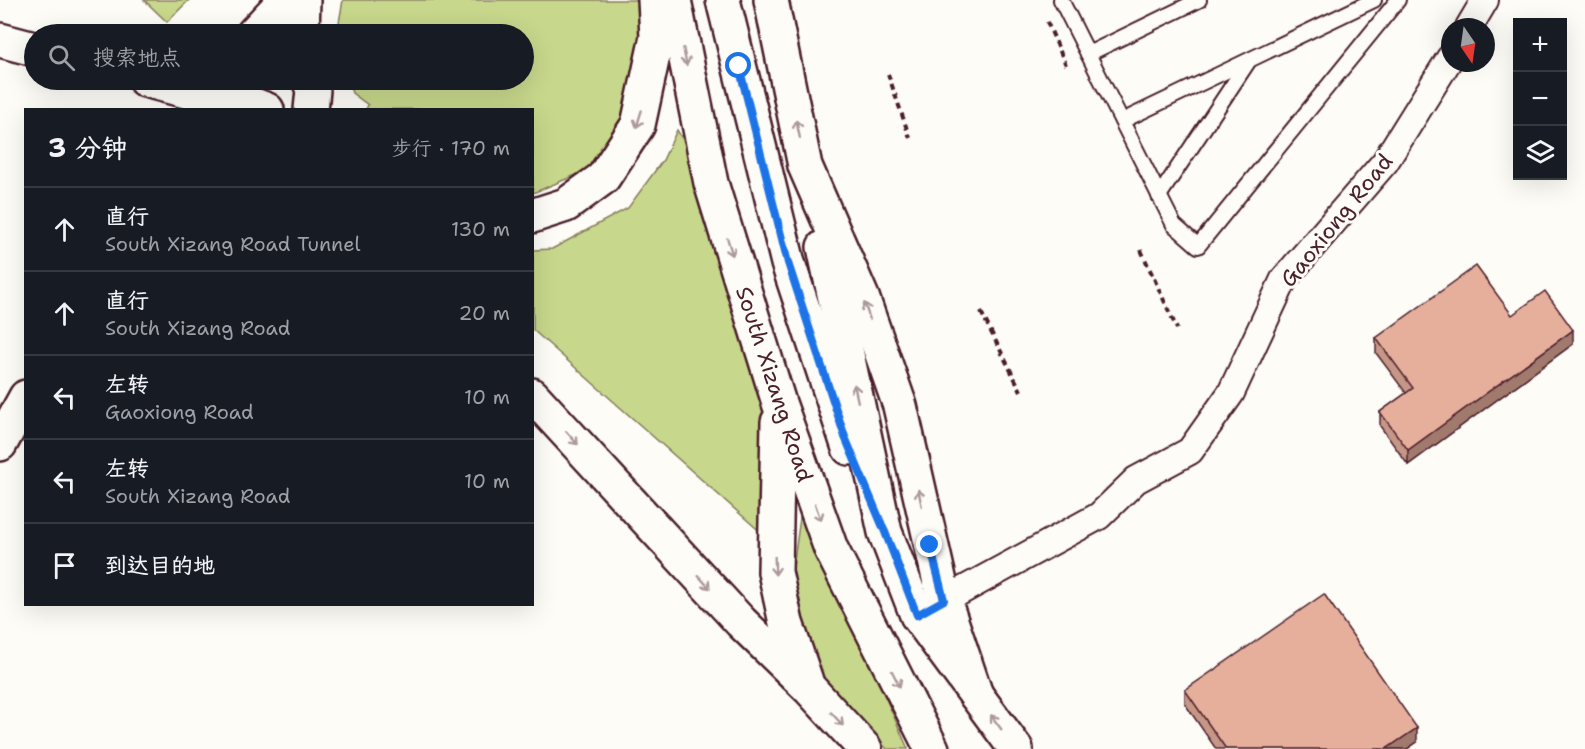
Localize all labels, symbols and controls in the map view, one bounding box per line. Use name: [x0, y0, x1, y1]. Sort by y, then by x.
north arrow: [1441, 18, 1495, 72]
map controls: [1513, 18, 1567, 180]
button: +: [1513, 18, 1567, 72]
search box: [24, 24, 534, 90]
icon: search: [45, 41, 78, 74]
text: 搜索地点: [93, 43, 181, 72]
one-way arrow: [680, 47, 691, 67]
route start: [725, 52, 751, 78]
button: −: [1513, 72, 1567, 126]
one-way arrow: [633, 109, 644, 128]
one-way arrow: [792, 119, 803, 139]
button: layers: [1513, 126, 1567, 180]
text: 3 分钟: [48, 130, 127, 165]
text: 步行 · 170 m: [392, 135, 510, 161]
street label: Gaoxiong Road: [1274, 148, 1399, 293]
text: 直行: [105, 202, 149, 231]
icon: ahead: [48, 213, 81, 246]
text: 130 m: [451, 216, 510, 242]
text: South Xizang Road Tunnel: [105, 231, 361, 257]
one-way arrow: [725, 237, 736, 256]
street label: South Xizang Road: [729, 283, 820, 486]
text: 直行: [105, 286, 149, 315]
icon: ahead: [48, 297, 81, 330]
text: 20 m: [459, 300, 510, 326]
one-way arrow: [860, 302, 871, 320]
text: South Xizang Road: [105, 315, 290, 341]
text: 左转: [105, 370, 149, 399]
icon: left: [48, 381, 81, 414]
one-way arrow: [849, 383, 861, 402]
text: 10 m: [464, 384, 510, 410]
text: Gaoxiong Road: [105, 399, 254, 425]
one-way arrow: [565, 430, 579, 445]
text: 左转: [105, 454, 149, 483]
icon: left: [48, 465, 81, 498]
text: 10 m: [464, 468, 510, 494]
text: South Xizang Road: [105, 483, 290, 509]
one-way arrow: [913, 488, 925, 507]
one-way arrow: [813, 502, 824, 521]
route end: [916, 531, 942, 557]
icon: arrive: [48, 549, 81, 582]
text: 到达目的地: [105, 551, 215, 580]
one-way arrow: [770, 556, 781, 576]
one-way arrow: [697, 574, 711, 589]
one-way arrow: [891, 670, 902, 688]
one-way arrow: [830, 711, 844, 726]
one-way arrow: [989, 715, 1002, 731]

